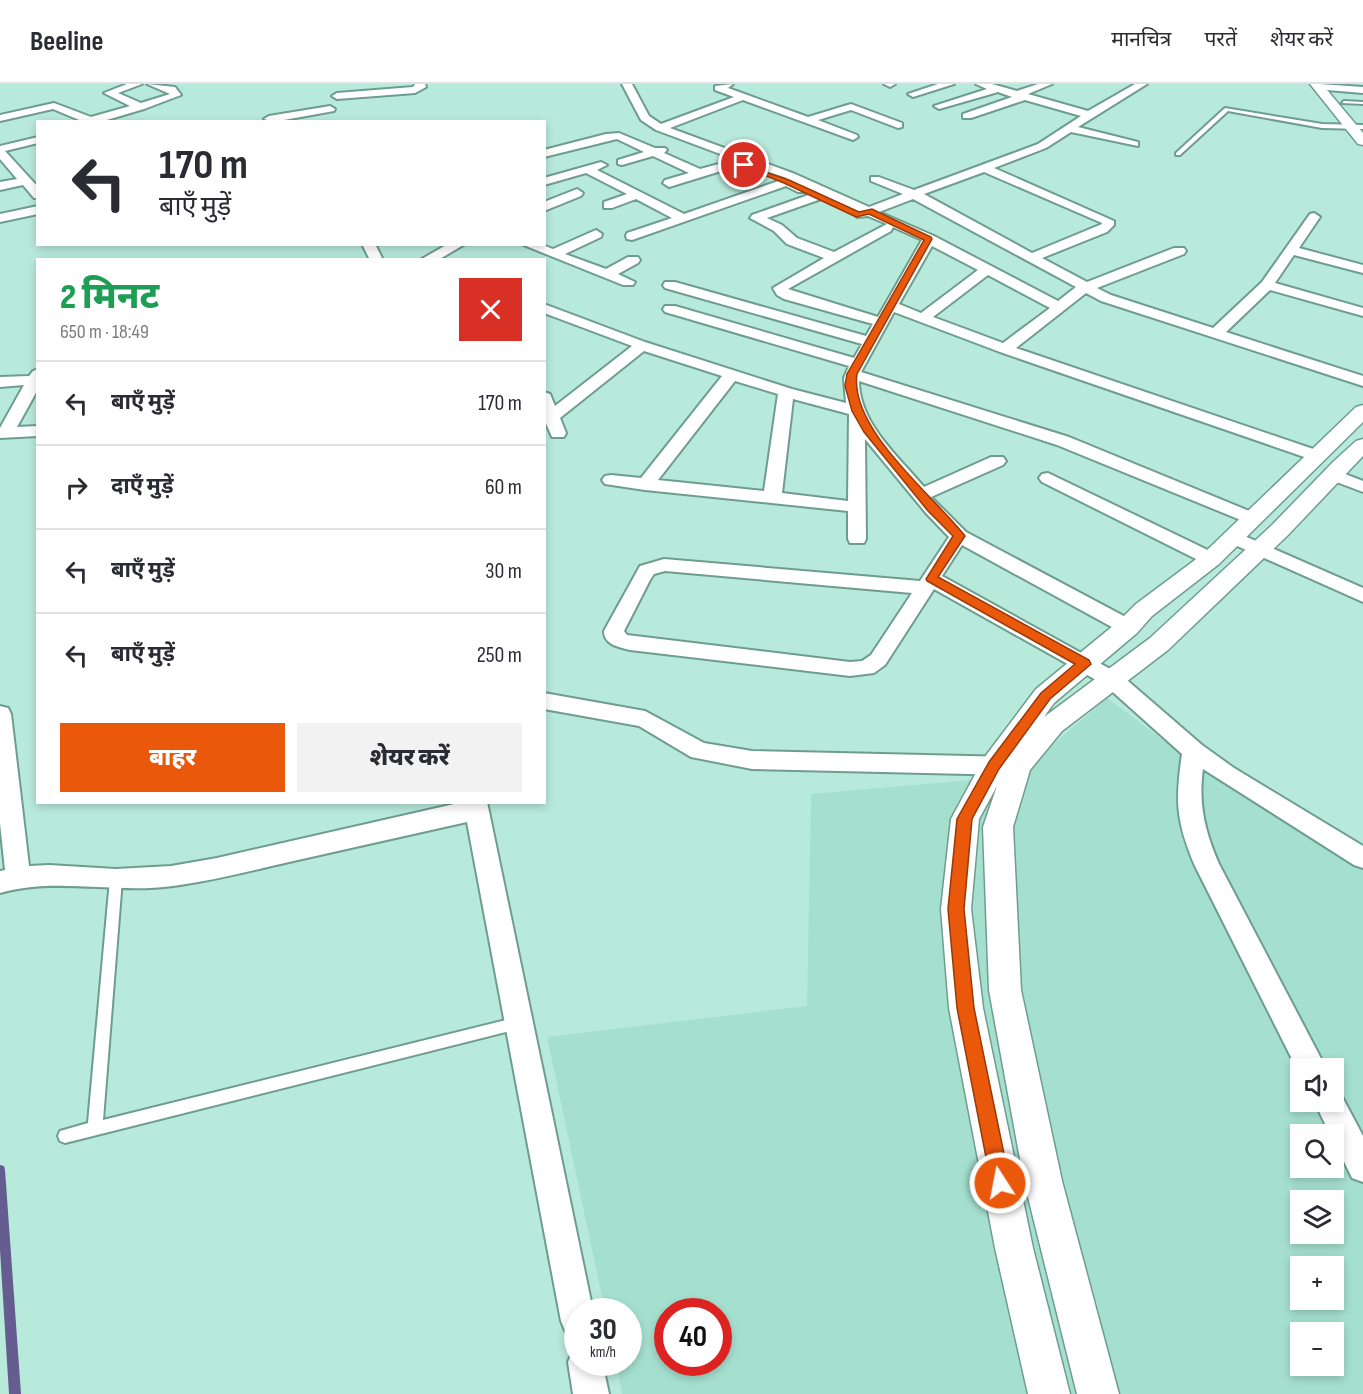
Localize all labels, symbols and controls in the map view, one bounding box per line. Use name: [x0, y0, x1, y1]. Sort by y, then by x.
text: Beeline: [30, 25, 103, 58]
text: मानचित्र: [1111, 27, 1171, 52]
text: परतें: [1204, 27, 1237, 52]
text: शेयर करें: [1270, 27, 1333, 52]
pin: [718, 139, 769, 190]
text: 170 m: [159, 140, 248, 191]
icon: left: [60, 144, 138, 222]
icon: arrive: [727, 148, 760, 181]
text: बाएँ मुड़ें: [159, 191, 231, 223]
text: 2 मिनट: [60, 276, 159, 319]
button: close: [459, 278, 522, 341]
text: 650 m · 18:49: [60, 320, 149, 344]
icon: left: [60, 387, 93, 420]
text: बाएँ मुड़ें: [111, 389, 175, 416]
text: 170 m: [478, 390, 522, 417]
icon: right: [60, 471, 93, 504]
text: दाएँ मुड़ें: [111, 473, 174, 500]
text: 60 m: [485, 474, 522, 501]
icon: left: [60, 555, 93, 588]
text: बाएँ मुड़ें: [111, 557, 175, 584]
text: 30 m: [485, 558, 522, 585]
icon: left: [60, 639, 93, 672]
text: बाएँ मुड़ें: [111, 641, 175, 668]
text: 250 m: [477, 642, 522, 669]
button: बाहर: [60, 723, 285, 792]
button: शेयर करें: [297, 723, 522, 792]
map controls: [1290, 1058, 1344, 1376]
button: sound: [1290, 1058, 1344, 1112]
button: search: [1290, 1124, 1344, 1178]
position arrow: [968, 1151, 1032, 1215]
button: layers: [1290, 1190, 1344, 1244]
button: +: [1290, 1256, 1344, 1310]
speed limit sign: 40: [654, 1298, 732, 1376]
text: 30: [589, 1312, 617, 1348]
button: −: [1290, 1322, 1344, 1376]
text: km/h: [590, 1343, 616, 1362]

